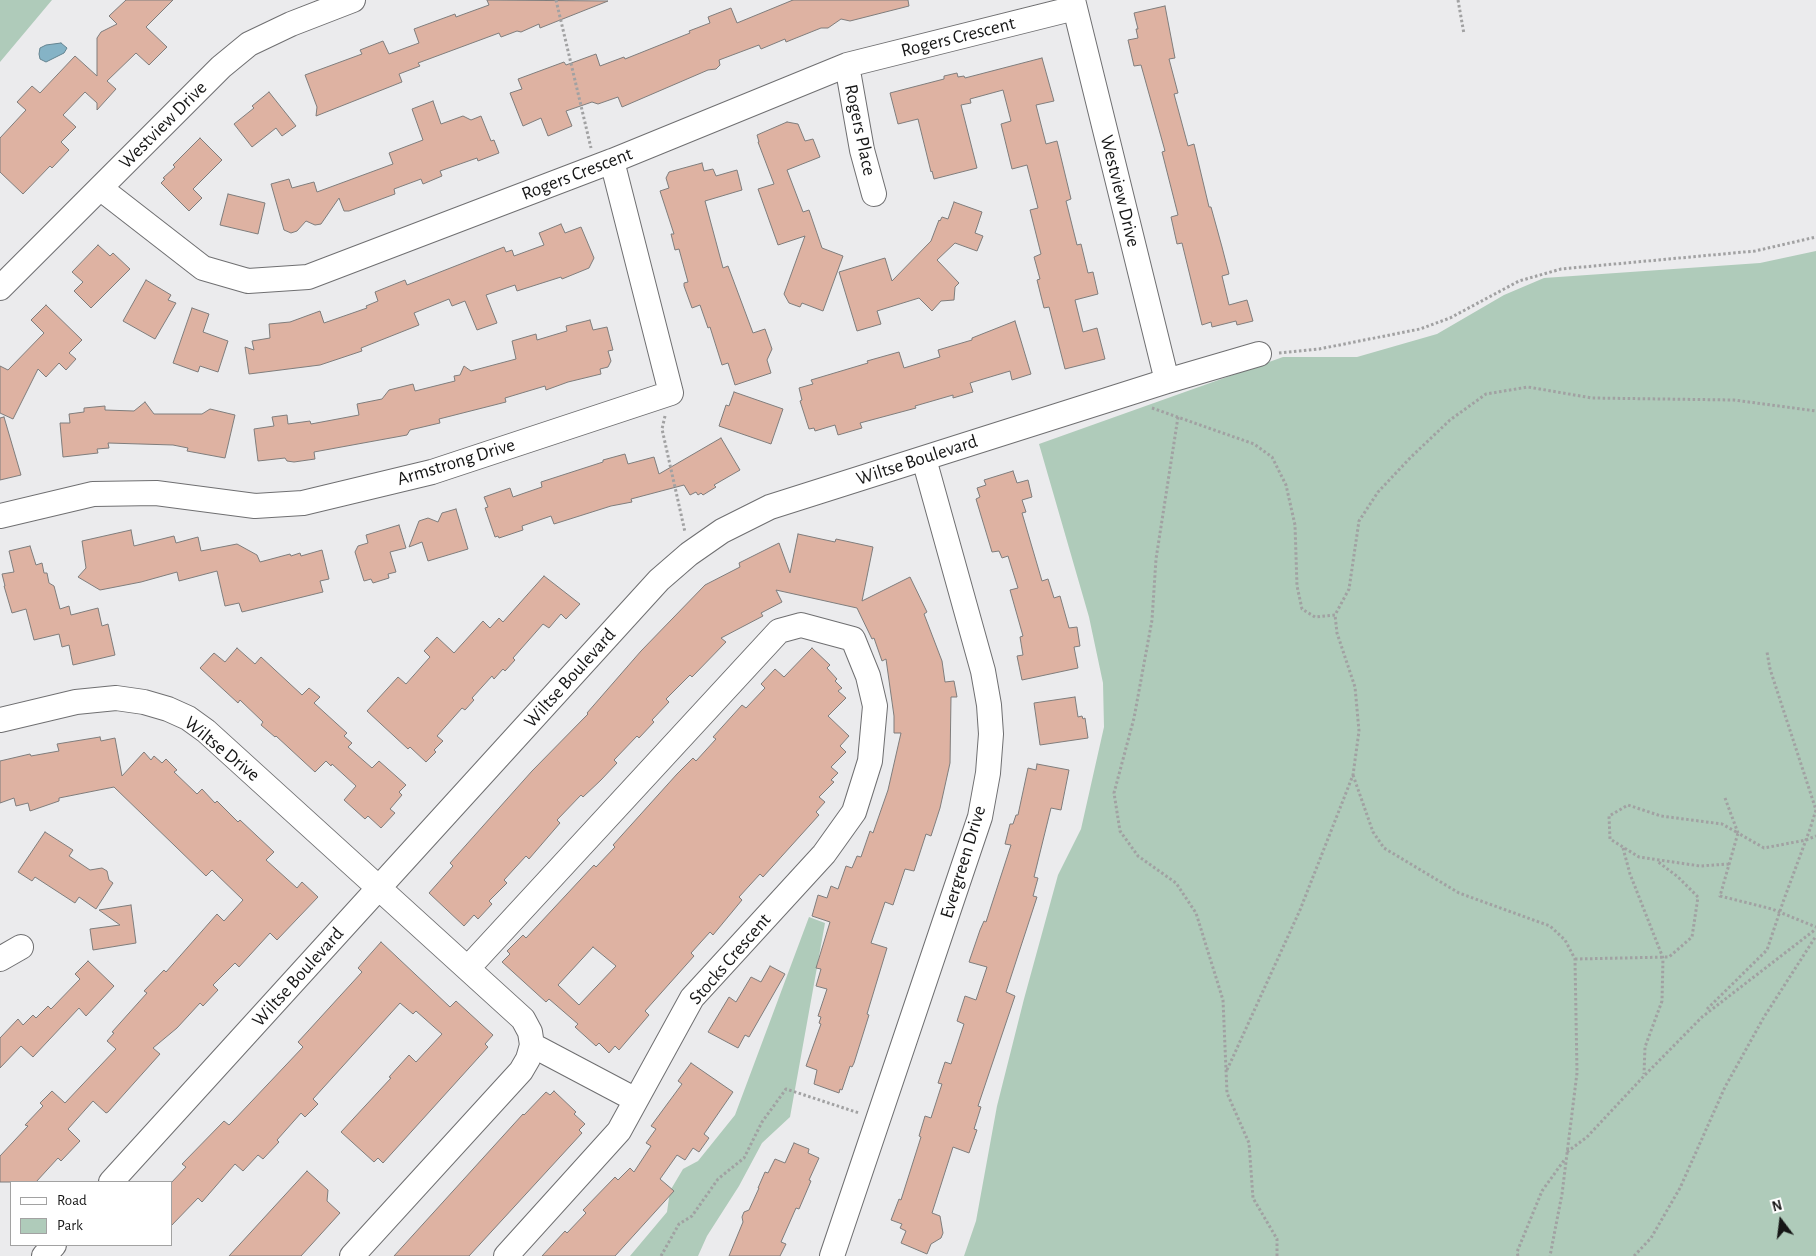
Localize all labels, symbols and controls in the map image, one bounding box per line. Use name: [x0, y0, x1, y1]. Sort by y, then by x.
street label: Rogers Crescent: [899, 12, 1017, 62]
street label: Westview Drive: [114, 76, 212, 174]
street label: Rogers Place: [839, 82, 881, 178]
street label: Westview Drive: [1095, 133, 1145, 249]
street label: Rogers Crescent: [518, 142, 636, 206]
street label: Wiltse Boulevard: [854, 430, 980, 490]
street label: Armstrong Drive: [394, 433, 518, 491]
street label: Wiltse Boulevard: [519, 624, 621, 732]
street label: Wiltse Drive: [180, 712, 264, 786]
street label: Evergreen Drive: [935, 803, 991, 921]
street label: Stocks Crescent: [684, 909, 776, 1009]
street label: Wiltse Boulevard: [247, 923, 349, 1031]
legend: [10, 1181, 172, 1246]
text: Road: [57, 1193, 87, 1208]
north arrow: [1756, 1196, 1806, 1246]
text: N: [1771, 1198, 1784, 1215]
text: Park: [57, 1218, 83, 1233]

